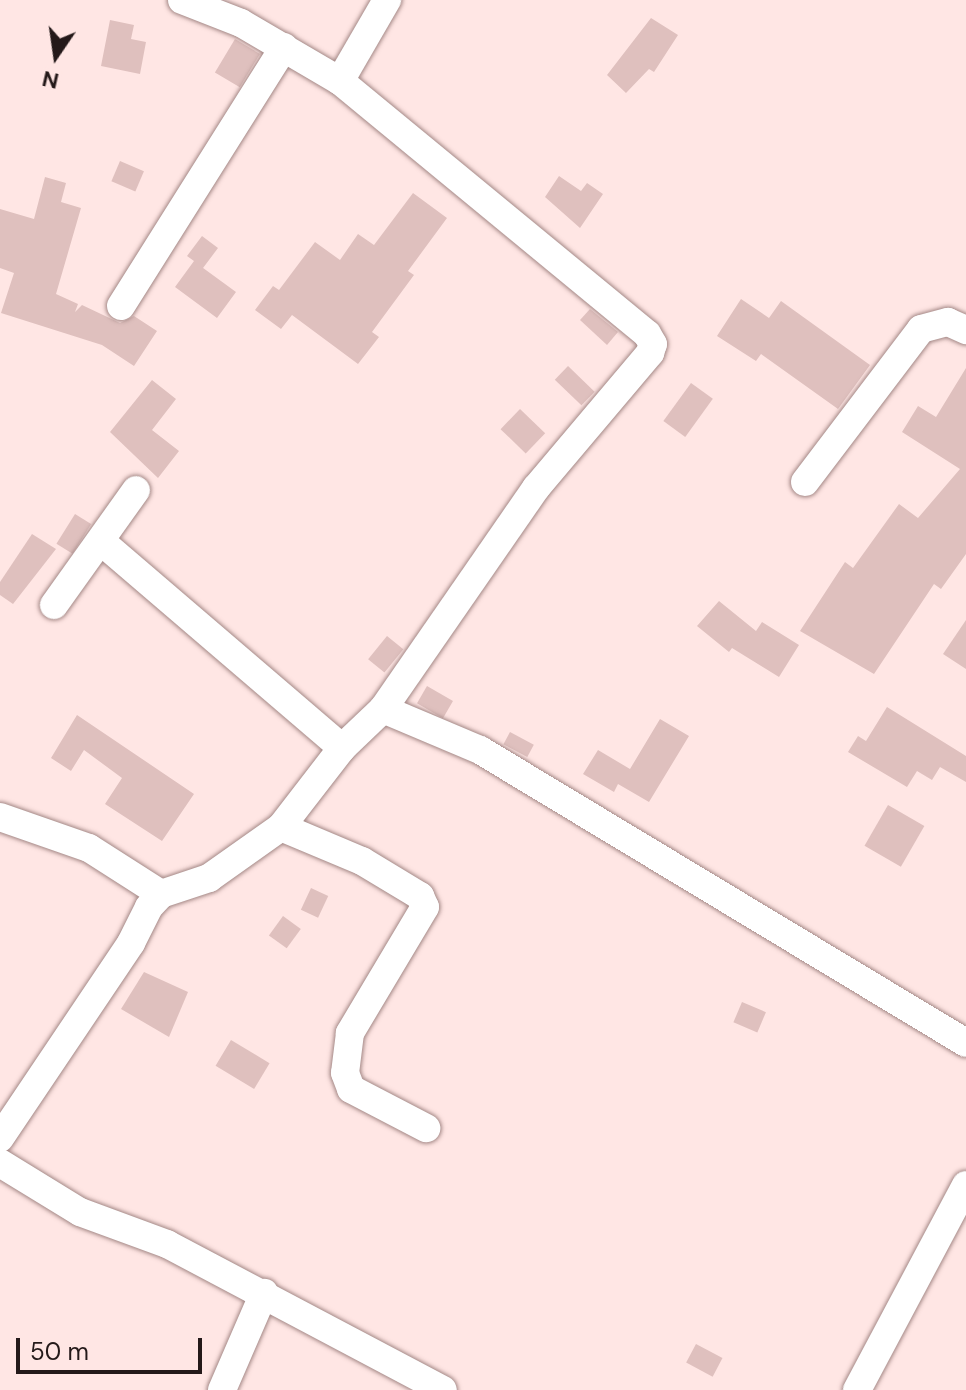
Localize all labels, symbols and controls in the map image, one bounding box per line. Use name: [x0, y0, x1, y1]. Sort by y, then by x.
north arrow: [16, 16, 96, 96]
text: N: [39, 64, 62, 96]
scale bar: [20, 1322, 206, 1372]
text: 50 m: [30, 1336, 89, 1367]

